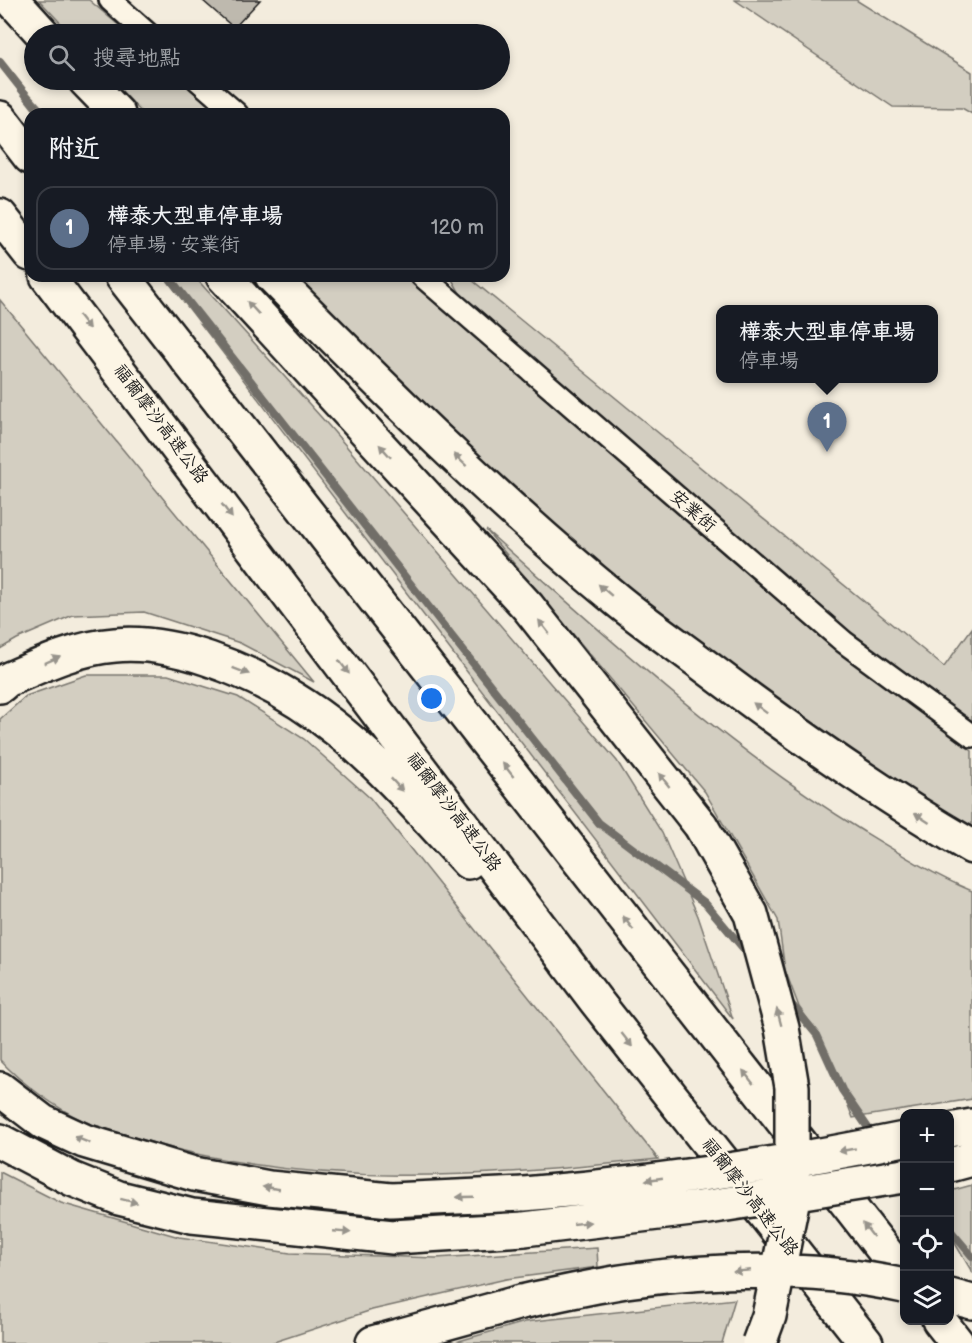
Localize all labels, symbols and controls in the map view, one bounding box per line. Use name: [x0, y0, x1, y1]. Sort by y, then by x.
search box: [24, 24, 510, 90]
icon: search: [45, 41, 78, 74]
text: 搜尋地點: [93, 45, 181, 72]
text: 附近: [48, 134, 100, 165]
text: 樺泰大型車停車場: [107, 203, 283, 230]
text: 1: [65, 216, 74, 240]
text: 120 m: [431, 216, 484, 240]
text: 停車場 · 安業街: [107, 233, 240, 257]
one-way arrow: [247, 301, 260, 316]
popup: [716, 305, 938, 383]
one-way arrow: [77, 314, 90, 330]
text: 樺泰大型車停車場: [739, 319, 915, 346]
text: 停車場: [739, 349, 799, 373]
street label: 福爾摩沙高速公路: [109, 360, 213, 488]
pin: 1: [808, 402, 846, 452]
one-way arrow: [379, 444, 392, 459]
one-way arrow: [452, 453, 467, 467]
street label: 安業街: [666, 485, 720, 537]
one-way arrow: [220, 503, 232, 518]
one-way arrow: [598, 584, 613, 597]
one-way arrow: [538, 620, 550, 635]
one-way arrow: [43, 655, 61, 664]
one-way arrow: [338, 658, 350, 674]
one-way arrow: [232, 666, 250, 676]
your location: [417, 684, 446, 713]
one-way arrow: [753, 702, 769, 714]
street label: 福爾摩沙高速公路: [402, 748, 506, 876]
one-way arrow: [501, 762, 514, 778]
one-way arrow: [659, 773, 671, 788]
one-way arrow: [390, 777, 403, 792]
one-way arrow: [914, 812, 930, 823]
one-way arrow: [622, 916, 634, 931]
one-way arrow: [774, 1008, 783, 1026]
one-way arrow: [620, 1032, 632, 1047]
one-way arrow: [742, 1069, 755, 1085]
map controls: [900, 1109, 954, 1325]
button: +: [900, 1109, 954, 1163]
street label: 福爾摩沙高速公路: [697, 1134, 803, 1260]
one-way arrow: [73, 1135, 91, 1145]
one-way arrow: [837, 1146, 856, 1155]
button: −: [900, 1163, 954, 1217]
one-way arrow: [645, 1175, 664, 1184]
one-way arrow: [261, 1184, 280, 1193]
one-way arrow: [456, 1192, 475, 1201]
one-way arrow: [120, 1196, 138, 1206]
button: locate: [900, 1217, 954, 1271]
one-way arrow: [573, 1218, 592, 1228]
one-way arrow: [863, 1223, 875, 1238]
one-way arrow: [333, 1227, 352, 1237]
one-way arrow: [733, 1266, 752, 1276]
button: layers: [900, 1271, 954, 1325]

